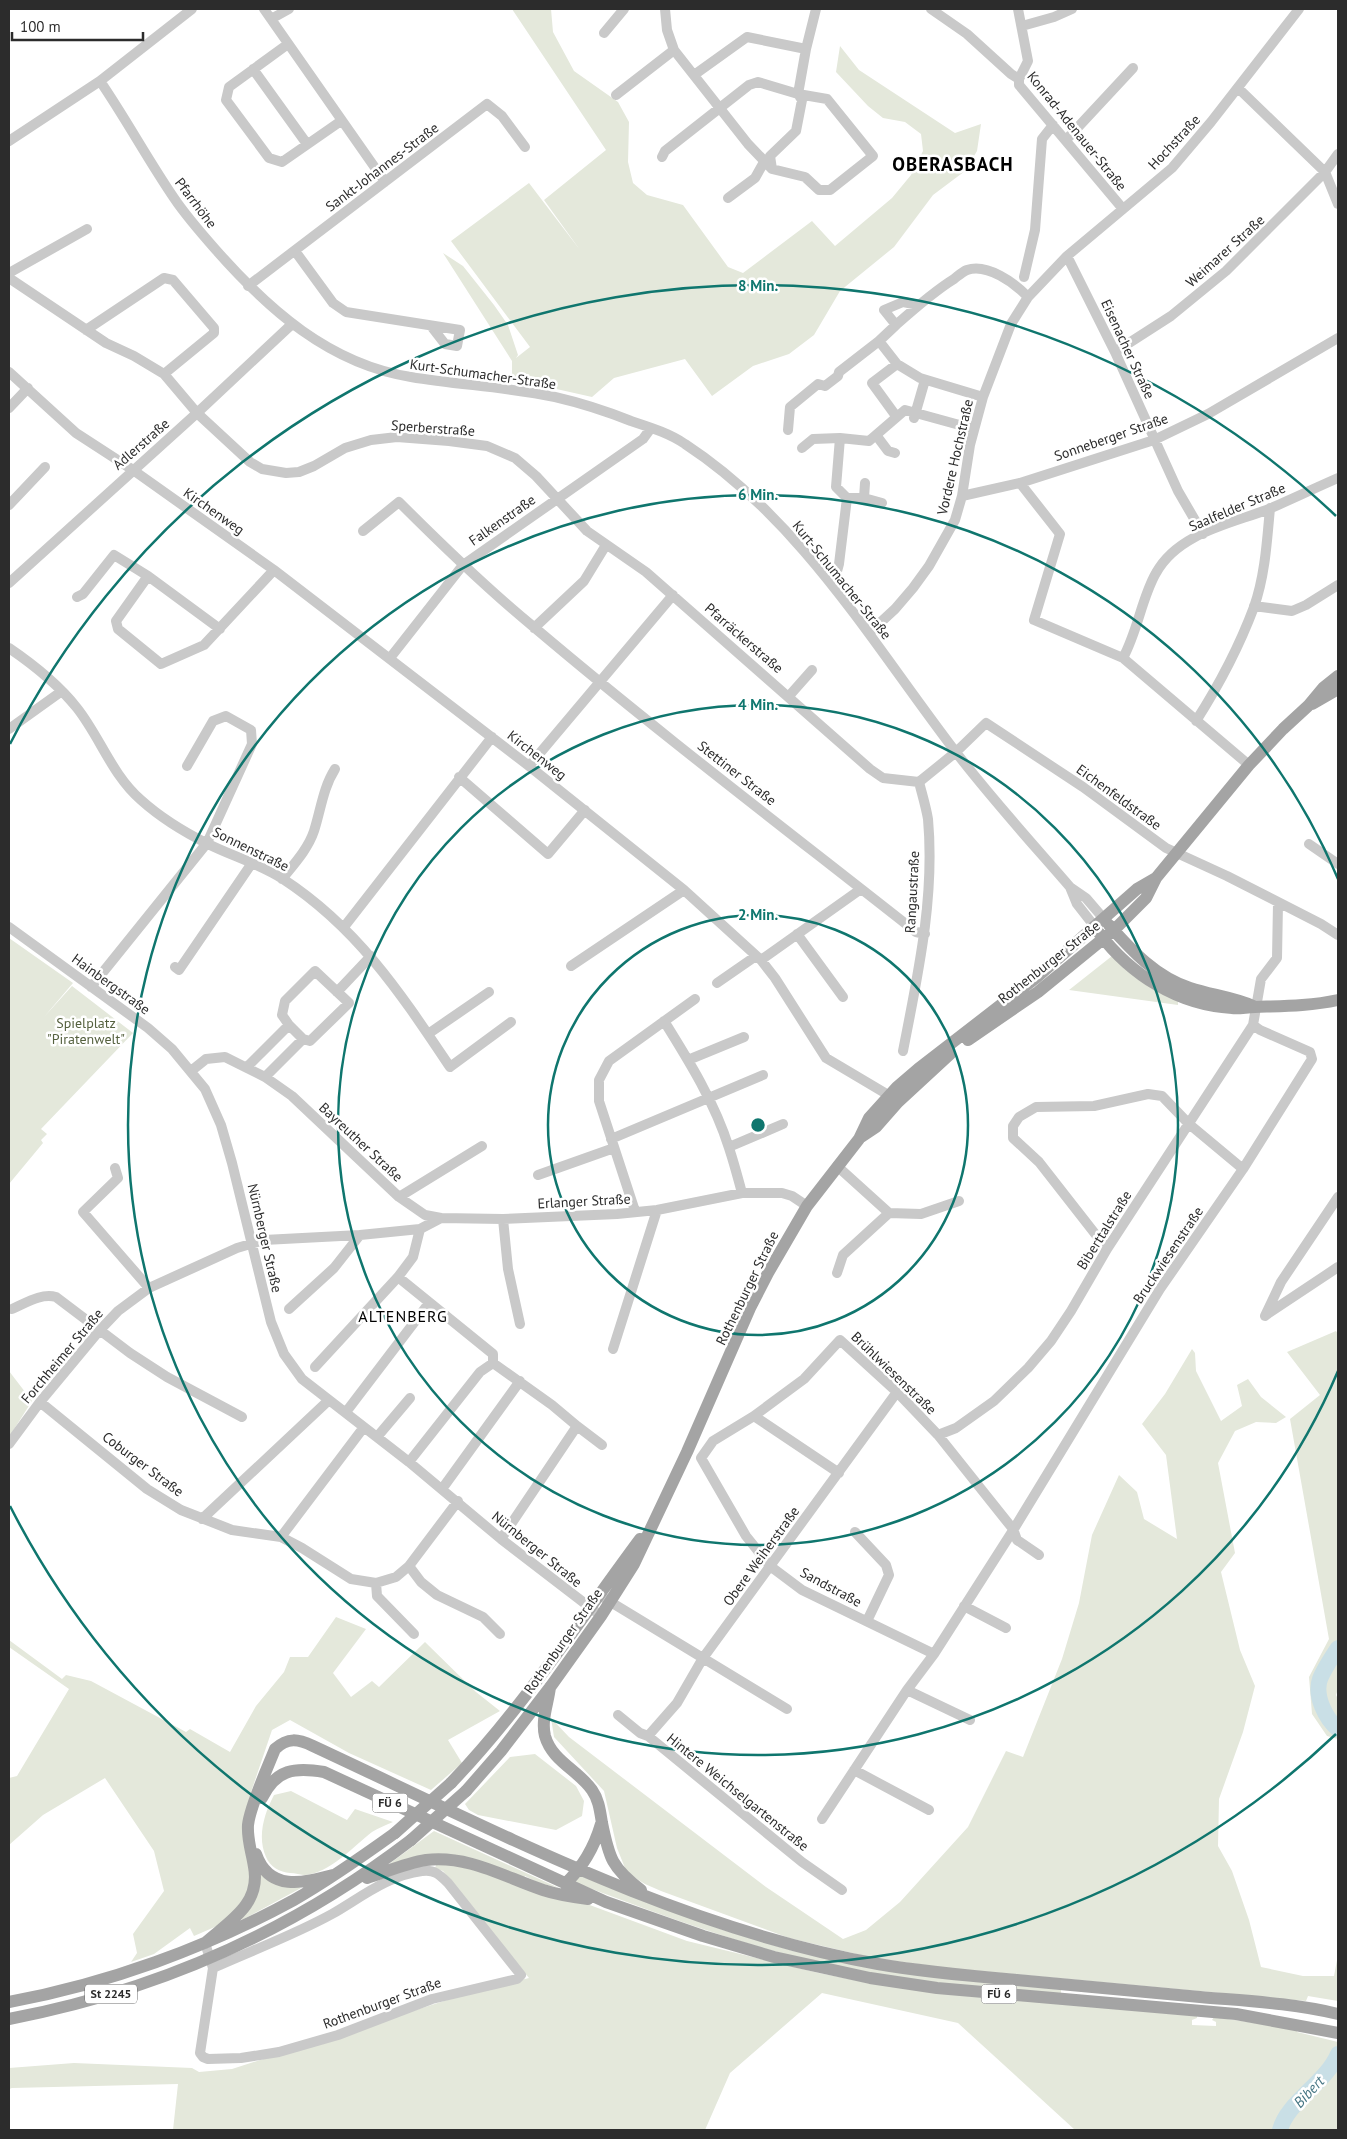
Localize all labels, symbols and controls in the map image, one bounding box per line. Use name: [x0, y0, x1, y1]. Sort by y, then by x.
scale bar: [12, 10, 144, 42]
text: 100 m: [20, 17, 61, 36]
street label: Konrad-Adenauer-Straße: [1023, 68, 1131, 194]
street label: Hochstraße: [1144, 111, 1204, 173]
street label: Sankt-Johannes-Straße: [322, 119, 442, 215]
district label: OBERASBACH: [892, 152, 1014, 176]
street label: Pfarrhöhe: [171, 174, 221, 232]
street label: Weimarer Straße: [1182, 211, 1268, 291]
text: 8 Min.: [738, 276, 778, 295]
street label: Eisenacher Straße: [1097, 296, 1159, 402]
street label: Kurt-Schumacher-Straße: [409, 355, 557, 393]
street label: Vordere Hochstraße: [933, 397, 977, 518]
street label: Sonneberger Straße: [1052, 409, 1170, 465]
street label: Adlerstraße: [109, 414, 173, 474]
street label: Sperberstraße: [390, 416, 476, 440]
street label: Saalfelder Straße: [1186, 479, 1288, 535]
street label: Kirchenweg: [180, 483, 248, 539]
text: 6 Min.: [738, 485, 778, 504]
street label: Falkenstraße: [465, 490, 539, 550]
street label: Kurt-Schumacher-Straße: [789, 517, 895, 643]
street label: Pfarräckerstraße: [701, 599, 787, 677]
text: 4 Min.: [738, 695, 778, 714]
street label: Kirchenweg: [504, 726, 570, 784]
street label: Stettiner Straße: [694, 737, 780, 809]
street label: Eichenfeldstraße: [1073, 760, 1165, 834]
street label: Sonnenstraße: [210, 823, 292, 875]
street label: Rangaustraße: [901, 850, 923, 934]
text: 2 Min.: [738, 905, 778, 924]
street label: Rothenburger Straße: [994, 917, 1104, 1007]
street label: Hainbergstraße: [68, 950, 154, 1018]
park label: Spielplatz "Piratenwelt": [47, 1014, 125, 1048]
street label: Bayreuther Straße: [315, 1098, 407, 1186]
centre of rings: [749, 1116, 767, 1134]
street label: Nürnberger Straße: [244, 1182, 286, 1294]
street label: Biberttalstraße: [1073, 1187, 1135, 1273]
street label: Erlanger Straße: [537, 1190, 631, 1212]
street label: Bruckwiesenstraße: [1129, 1203, 1207, 1307]
street label: Rothenburger Straße: [712, 1228, 782, 1348]
street label: Forchheimer Straße: [17, 1305, 107, 1407]
district label: ALTENBERG: [358, 1306, 448, 1326]
street label: Brühlwiesenstraße: [848, 1328, 940, 1418]
street label: Coburger Straße: [99, 1428, 187, 1500]
street label: Obere Weiherstraße: [719, 1503, 803, 1609]
street label: Nürnberger Straße: [488, 1507, 586, 1591]
street label: Sandstraße: [797, 1563, 865, 1611]
street label: Rothenburger Straße: [520, 1585, 606, 1697]
street label: Hintere Weichselgartenstraße: [663, 1729, 813, 1855]
road number: FÜ 6: [372, 1794, 408, 1812]
street label: Rothenburger Straße: [320, 1973, 444, 2033]
road number: St 2245: [85, 1985, 137, 2004]
road number: FÜ 6: [982, 1985, 1016, 2004]
water label: Bibert: [1289, 2071, 1329, 2112]

